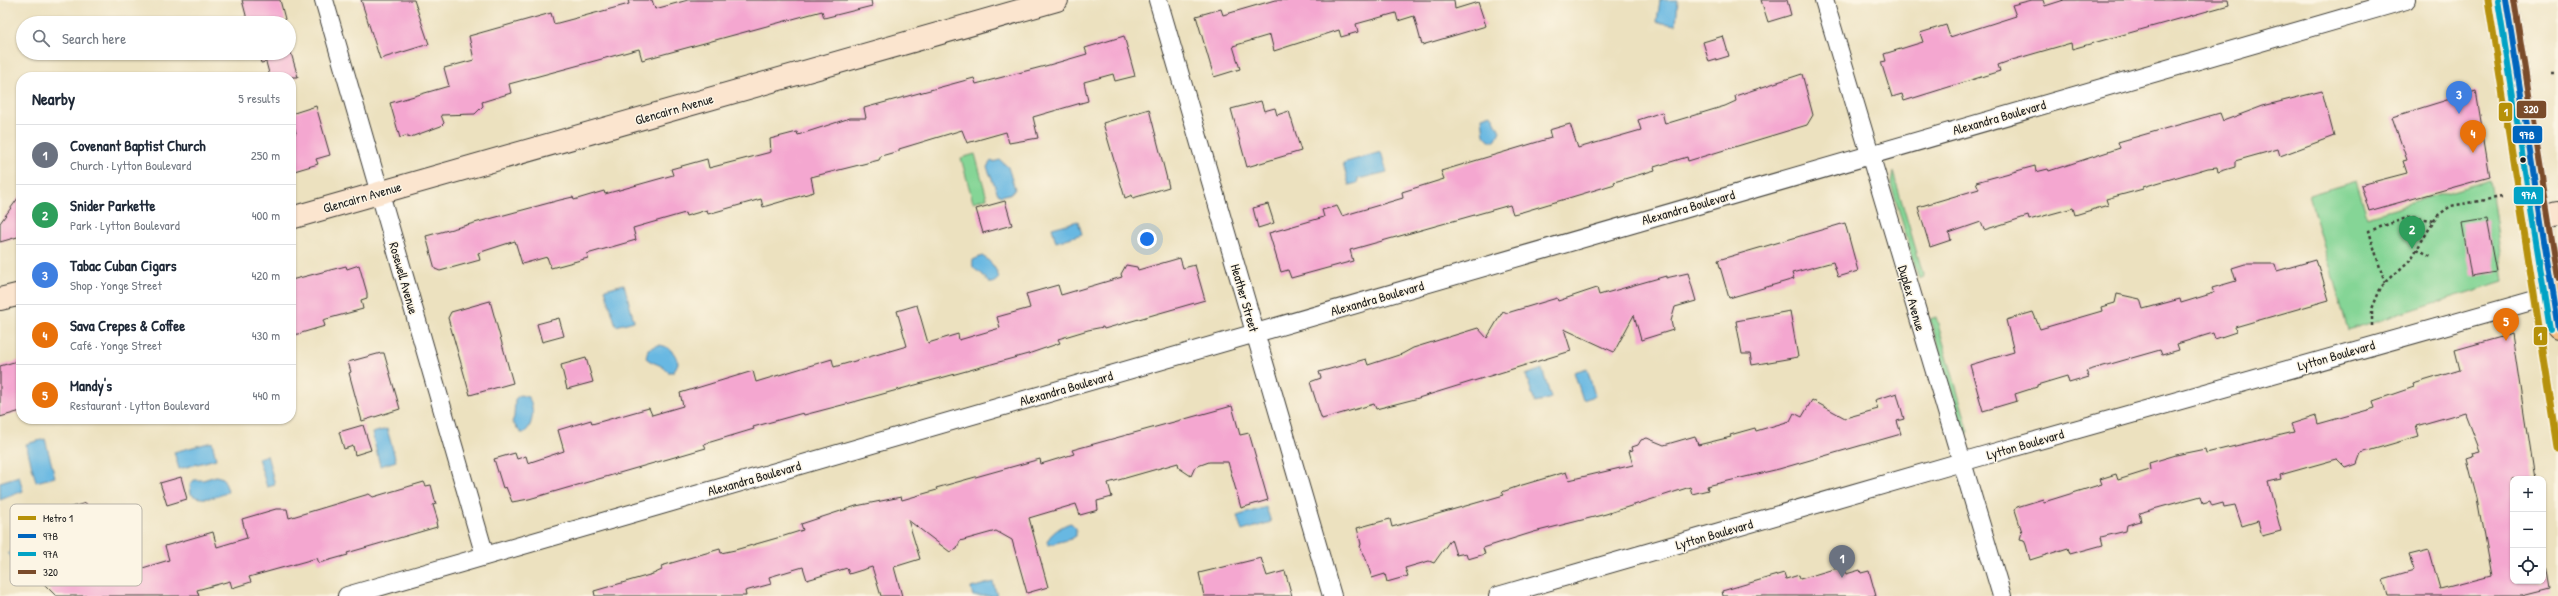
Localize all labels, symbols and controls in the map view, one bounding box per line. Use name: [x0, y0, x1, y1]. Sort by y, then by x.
search box: [16, 16, 296, 60]
icon: search: [30, 27, 52, 49]
text: Search here: [62, 28, 126, 49]
pin: 3: [2446, 81, 2472, 114]
text: Nearby: [32, 87, 75, 110]
text: 5 results: [238, 89, 280, 107]
street label: Glencairn Avenue: [633, 89, 715, 129]
street label: Alexandra Boulevard: [1950, 95, 2048, 139]
line badge: 320: [2516, 100, 2547, 119]
line badge: 1: [2498, 102, 2513, 122]
text: 320: [2523, 102, 2539, 116]
text: 1: [2504, 105, 2508, 119]
pin: 4: [2460, 120, 2486, 153]
line badge: 97B: [2512, 125, 2543, 144]
text: 97B: [2519, 128, 2535, 142]
text: Covenant Baptist Church: [70, 135, 206, 156]
text: 1: [43, 146, 47, 164]
text: 250 m: [251, 146, 280, 164]
unlabelled marker: [2518, 155, 2528, 165]
text: Church · Lytton Boulevard: [70, 156, 191, 174]
street label: Glencairn Avenue: [321, 177, 403, 217]
street label: Alexandra Boulevard: [1639, 185, 1737, 229]
line badge: 97A: [2513, 186, 2544, 205]
text: 97A: [2522, 188, 2537, 202]
text: Snider Parkette: [70, 195, 155, 216]
text: 2: [42, 206, 48, 224]
text: 400 m: [252, 206, 280, 224]
text: Park · Lytton Boulevard: [70, 216, 180, 234]
pin: 2: [2399, 216, 2425, 249]
your location: [1137, 229, 1157, 249]
street label: Rosewell Avenue: [385, 240, 423, 316]
text: Tabac Cuban Cigars: [70, 255, 176, 276]
street label: Heather Street: [1227, 262, 1263, 334]
street label: Duplex Avenue: [1894, 263, 1930, 333]
text: 3: [42, 266, 48, 284]
text: 420 m: [251, 266, 280, 284]
text: Shop · Yonge Street: [70, 276, 162, 294]
street label: Alexandra Boulevard: [1328, 276, 1426, 320]
pin: 5: [2493, 308, 2519, 341]
text: Sava Crepes & Coffee: [70, 315, 185, 336]
text: 4: [43, 326, 47, 344]
text: 430 m: [252, 326, 280, 344]
line badge: 1: [2533, 326, 2548, 346]
text: 1: [2538, 329, 2542, 343]
street label: Lytton Boulevard: [2295, 335, 2377, 375]
text: Café · Yonge Street: [70, 336, 162, 354]
street label: Alexandra Boulevard: [1017, 366, 1115, 410]
text: Mandy's: [70, 375, 112, 396]
text: 5: [42, 386, 48, 404]
text: 440 m: [253, 386, 280, 404]
text: Restaurant · Lytton Boulevard: [70, 396, 209, 414]
street label: Lytton Boulevard: [1984, 424, 2066, 464]
street label: Alexandra Boulevard: [705, 456, 803, 500]
map controls: [2510, 476, 2546, 584]
button: +: [2510, 476, 2546, 512]
legend: [10, 504, 142, 586]
text: Metro 1: [43, 511, 73, 525]
button: −: [2510, 512, 2546, 548]
street label: Lytton Boulevard: [1673, 514, 1755, 554]
text: 97B: [43, 529, 58, 543]
pin: 1: [1829, 545, 1855, 578]
text: 97A: [43, 547, 58, 561]
button: locate: [2510, 548, 2546, 584]
text: 320: [43, 565, 58, 579]

